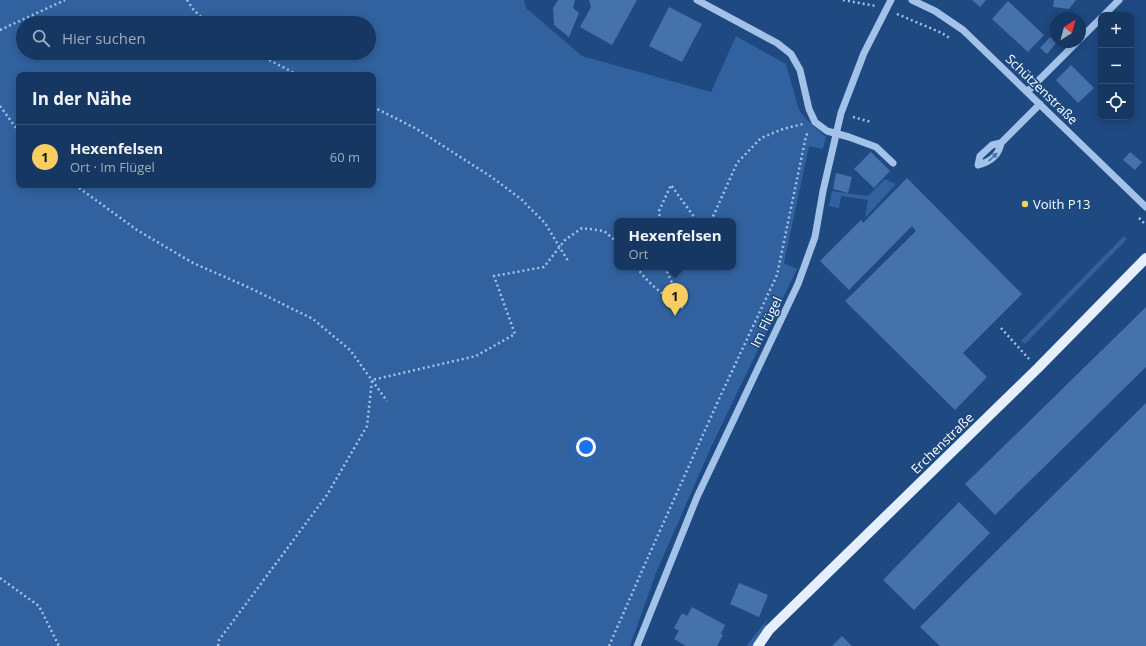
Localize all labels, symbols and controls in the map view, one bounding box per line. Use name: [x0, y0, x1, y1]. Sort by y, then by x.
north arrow: [1050, 12, 1086, 48]
map controls: [1098, 12, 1134, 120]
button: +: [1098, 12, 1134, 48]
search box: [16, 16, 376, 60]
icon: search: [30, 27, 52, 49]
text: Hier suchen: [62, 28, 146, 48]
button: −: [1098, 48, 1134, 84]
street label: Schützenstraße: [1002, 50, 1082, 128]
button: locate: [1098, 84, 1134, 120]
text: In der Nähe: [32, 87, 131, 110]
text: Hexenfelsen: [70, 138, 163, 158]
text: 1: [41, 148, 49, 166]
text: 60 m: [330, 148, 360, 166]
one-way arrow: [988, 152, 998, 162]
text: Ort · Im Flügel: [70, 158, 155, 176]
place label: Voith P13: [1033, 195, 1091, 213]
marker: Voith P13: [1020, 199, 1030, 209]
popup: [614, 218, 736, 270]
text: Hexenfelsen: [628, 225, 722, 245]
text: Ort: [628, 245, 648, 263]
pin: 1: [662, 283, 688, 316]
street label: Im Flügel: [746, 293, 786, 351]
street label: Erchenstraße: [907, 408, 977, 478]
your location: [576, 437, 596, 457]

